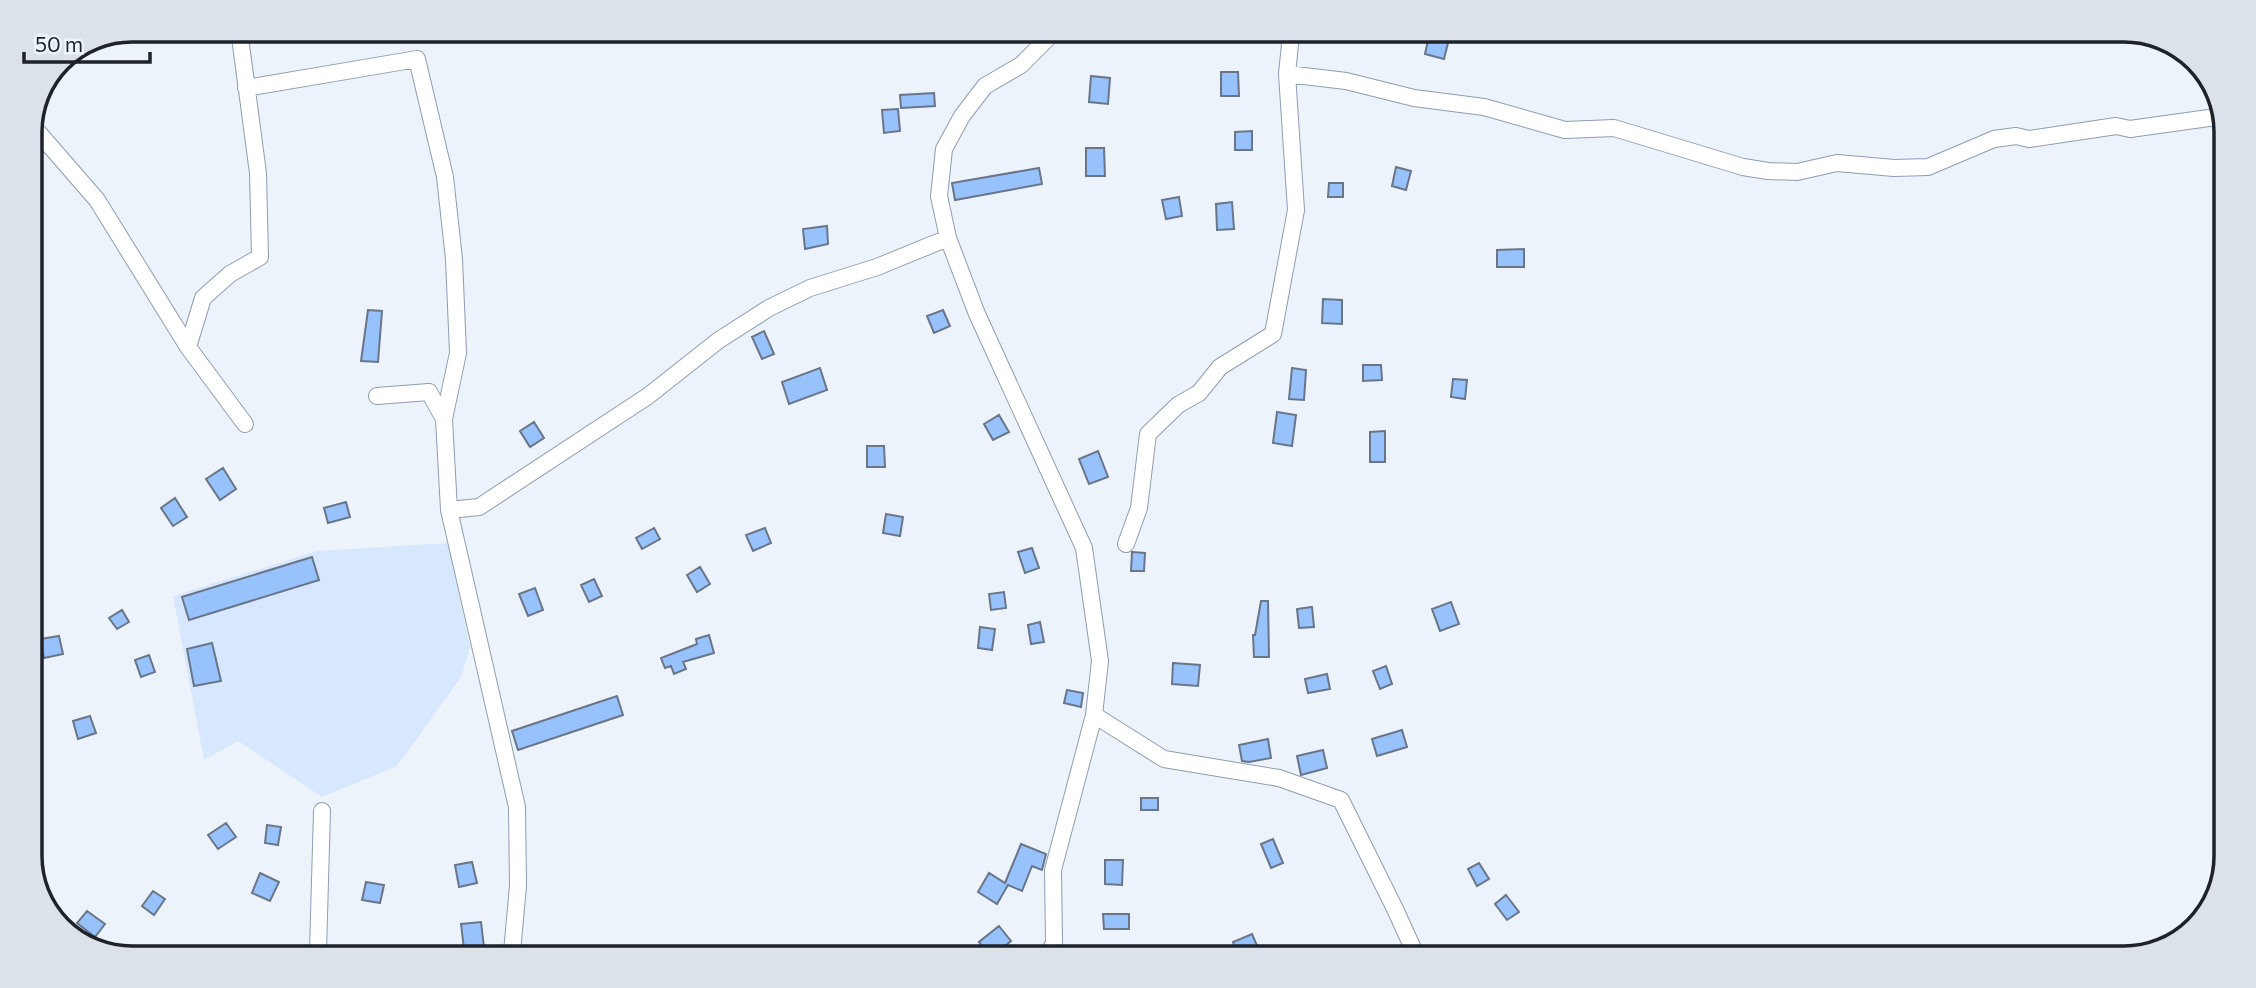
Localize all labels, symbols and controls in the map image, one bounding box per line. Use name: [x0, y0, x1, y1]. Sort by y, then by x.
scale bar: [24, 21, 150, 65]
text: 50 m: [35, 31, 83, 56]

